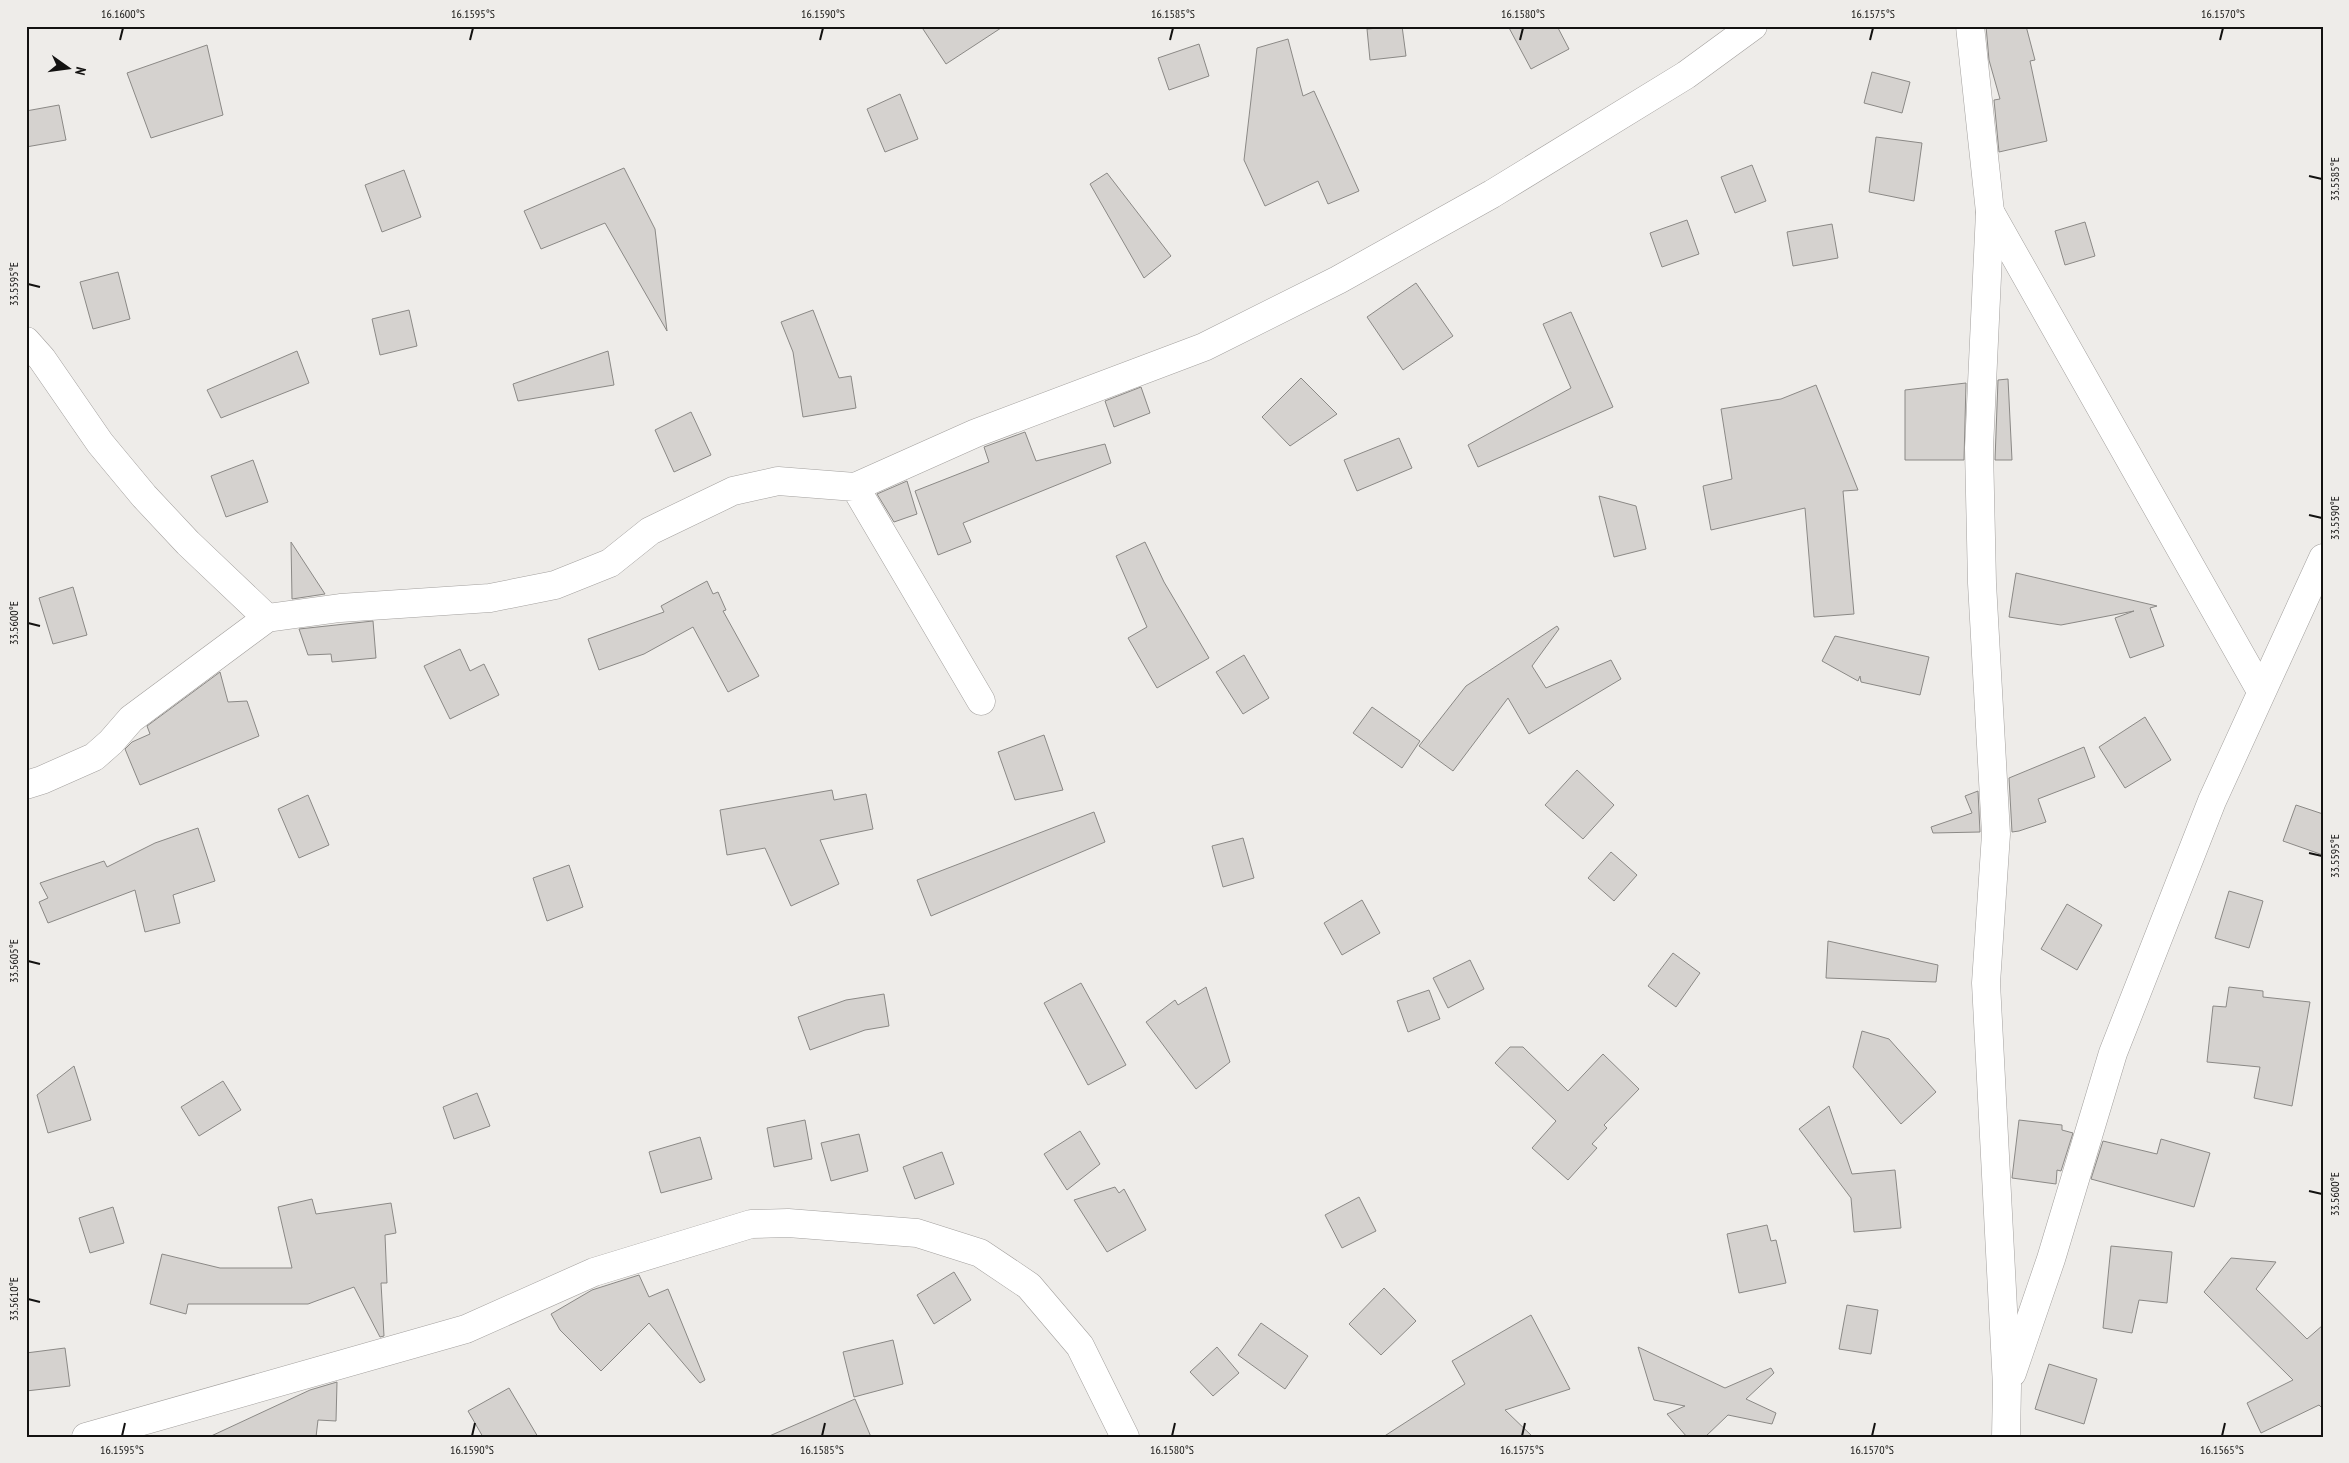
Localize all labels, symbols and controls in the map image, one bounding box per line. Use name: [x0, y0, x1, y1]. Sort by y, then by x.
text: 16.1600°S: [101, 6, 145, 21]
text: 16.1595°S: [451, 6, 495, 21]
text: 16.1590°S: [801, 6, 845, 21]
text: 16.1585°S: [1151, 6, 1195, 21]
text: 16.1580°S: [1501, 6, 1545, 21]
text: 16.1575°S: [1851, 6, 1895, 21]
text: 16.1570°S: [2201, 6, 2245, 21]
north arrow: [42, 42, 92, 92]
text: N: [71, 65, 90, 77]
text: 33.5585°E: [2327, 157, 2342, 201]
text: 33.5595°E: [6, 262, 21, 306]
text: 33.5590°E: [2327, 496, 2342, 540]
text: 33.5600°E: [6, 601, 21, 645]
text: 33.5595°E: [2327, 834, 2342, 878]
text: 33.5605°E: [6, 939, 21, 983]
text: 33.5600°E: [2327, 1172, 2342, 1216]
text: 33.5610°E: [6, 1277, 21, 1321]
text: 16.1595°S: [100, 1442, 144, 1457]
text: 16.1590°S: [450, 1442, 494, 1457]
text: 16.1585°S: [800, 1442, 844, 1457]
text: 16.1580°S: [1150, 1442, 1194, 1457]
text: 16.1575°S: [1500, 1442, 1544, 1457]
text: 16.1570°S: [1850, 1442, 1894, 1457]
text: 16.1565°S: [2200, 1442, 2244, 1457]

